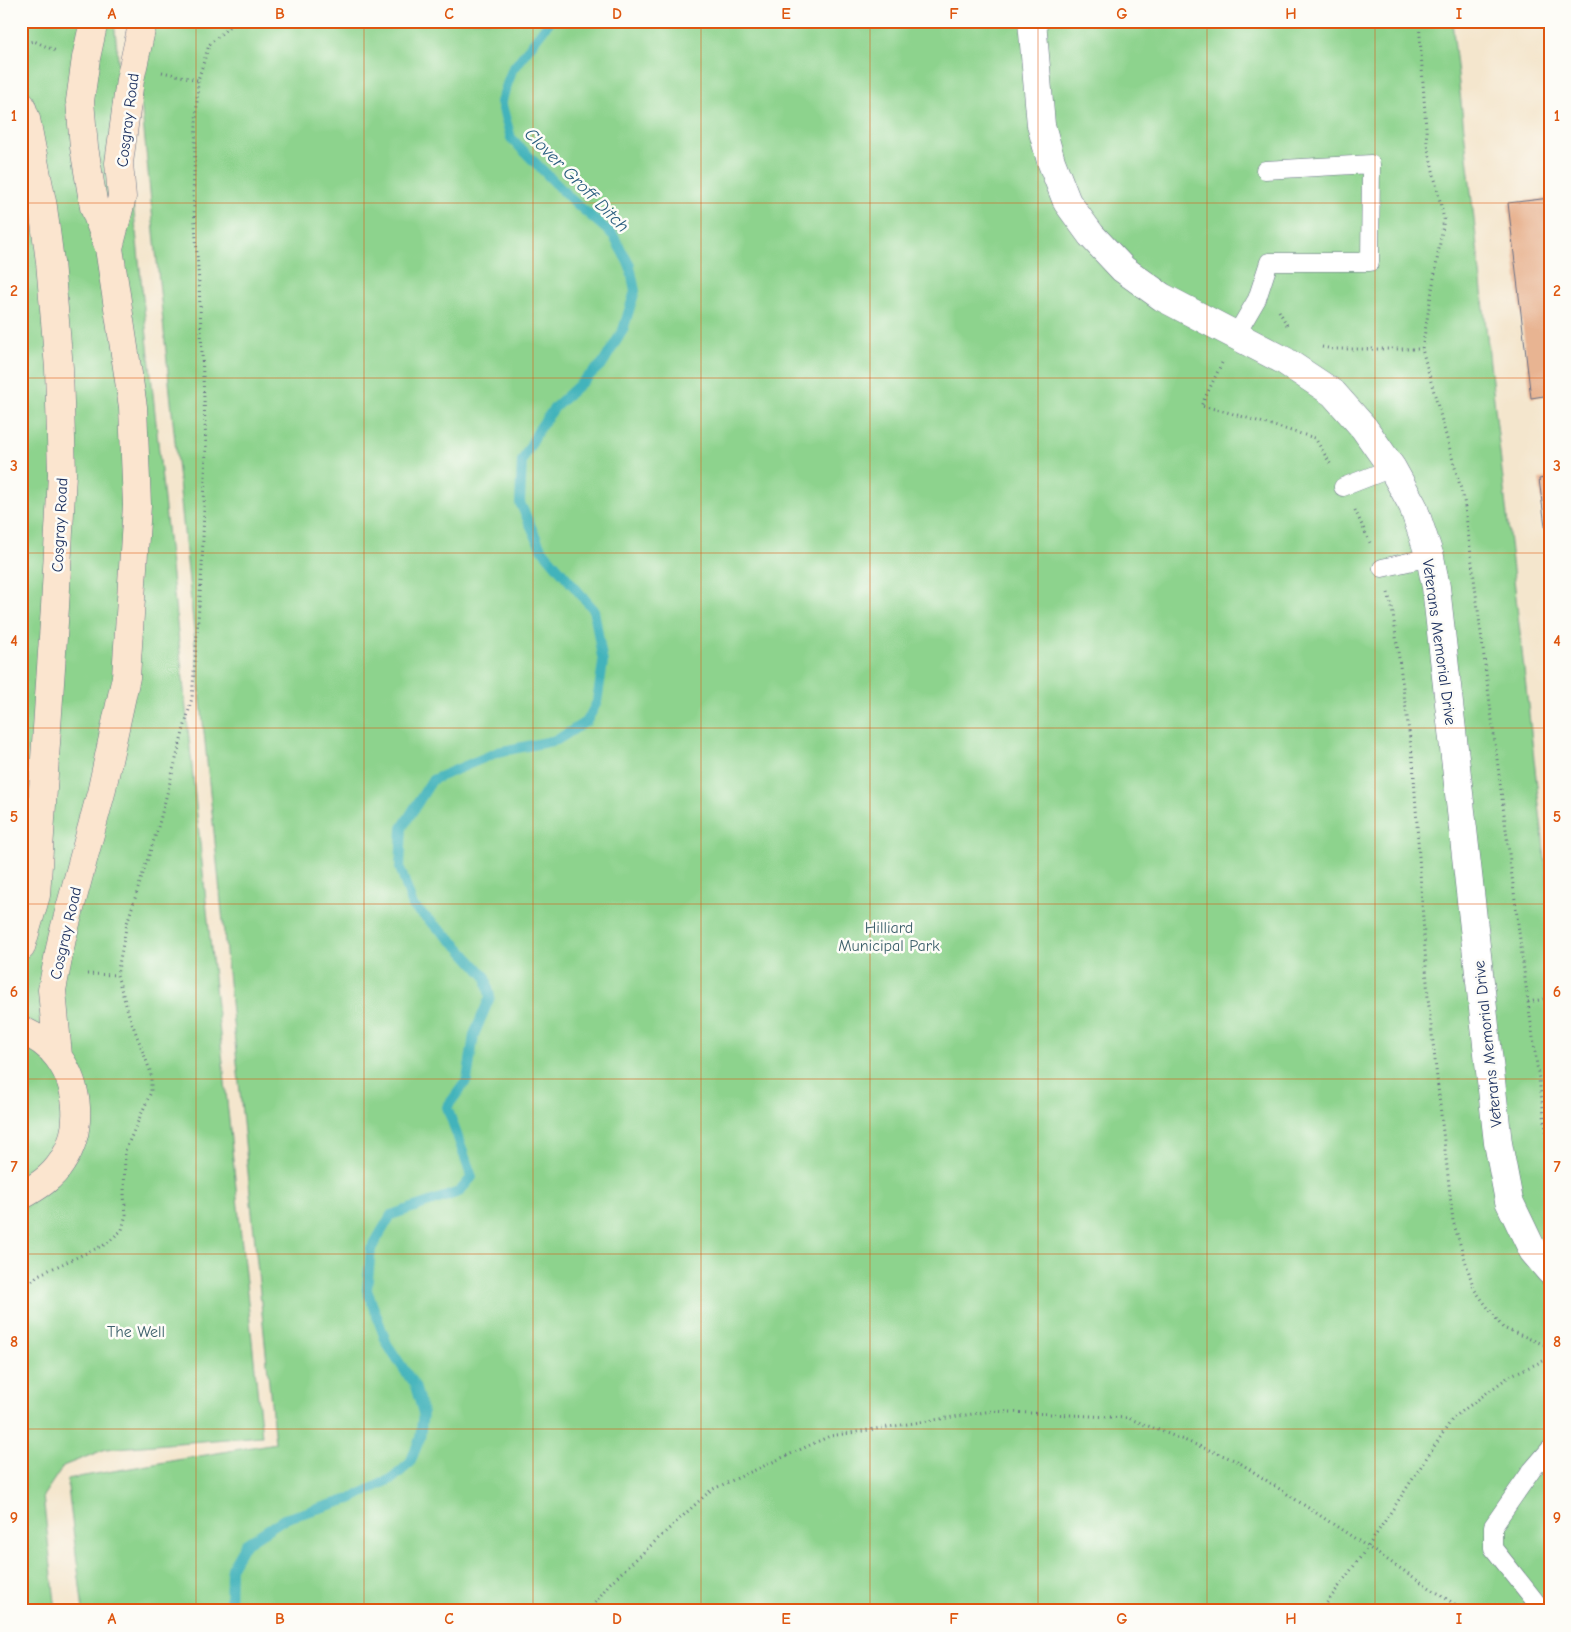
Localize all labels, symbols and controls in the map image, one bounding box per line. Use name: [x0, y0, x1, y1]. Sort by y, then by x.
text: A: [108, 5, 117, 23]
text: B: [275, 5, 285, 23]
text: C: [444, 5, 454, 23]
text: D: [612, 5, 622, 23]
text: E: [781, 5, 791, 23]
text: F: [949, 5, 959, 23]
text: G: [1116, 5, 1128, 23]
text: H: [1285, 5, 1297, 23]
text: I: [1456, 5, 1462, 23]
street label: Cosgray Road: [113, 72, 143, 168]
text: 1: [11, 107, 17, 125]
text: 1: [1554, 107, 1560, 125]
water label: Clover Groff Ditch: [520, 124, 633, 237]
text: 2: [10, 282, 18, 300]
text: 2: [1553, 282, 1561, 300]
text: 3: [10, 457, 18, 475]
text: 3: [1553, 457, 1561, 475]
street label: Cosgray Road: [49, 477, 71, 573]
street label: Veterans Memorial Drive: [1418, 558, 1460, 726]
text: 4: [10, 632, 18, 650]
text: 4: [1553, 632, 1561, 650]
text: 5: [10, 808, 18, 826]
text: 5: [1553, 808, 1561, 826]
street label: Cosgray Road: [47, 885, 85, 981]
park label: Hilliard Municipal Park: [838, 919, 940, 955]
street label: Veterans Memorial Drive: [1470, 960, 1506, 1128]
text: 6: [10, 983, 18, 1001]
text: 6: [1553, 983, 1561, 1001]
text: 7: [10, 1158, 18, 1176]
text: 7: [1553, 1158, 1561, 1176]
park label: The Well: [107, 1323, 165, 1341]
text: 8: [10, 1333, 18, 1351]
text: 8: [1553, 1333, 1561, 1351]
text: 9: [10, 1509, 18, 1527]
text: 9: [1553, 1509, 1561, 1527]
text: A: [108, 1610, 117, 1628]
text: B: [275, 1610, 285, 1628]
text: C: [444, 1610, 454, 1628]
text: D: [612, 1610, 622, 1628]
text: E: [781, 1610, 791, 1628]
text: F: [949, 1610, 959, 1628]
text: G: [1116, 1610, 1128, 1628]
text: H: [1285, 1610, 1297, 1628]
text: I: [1456, 1610, 1462, 1628]

